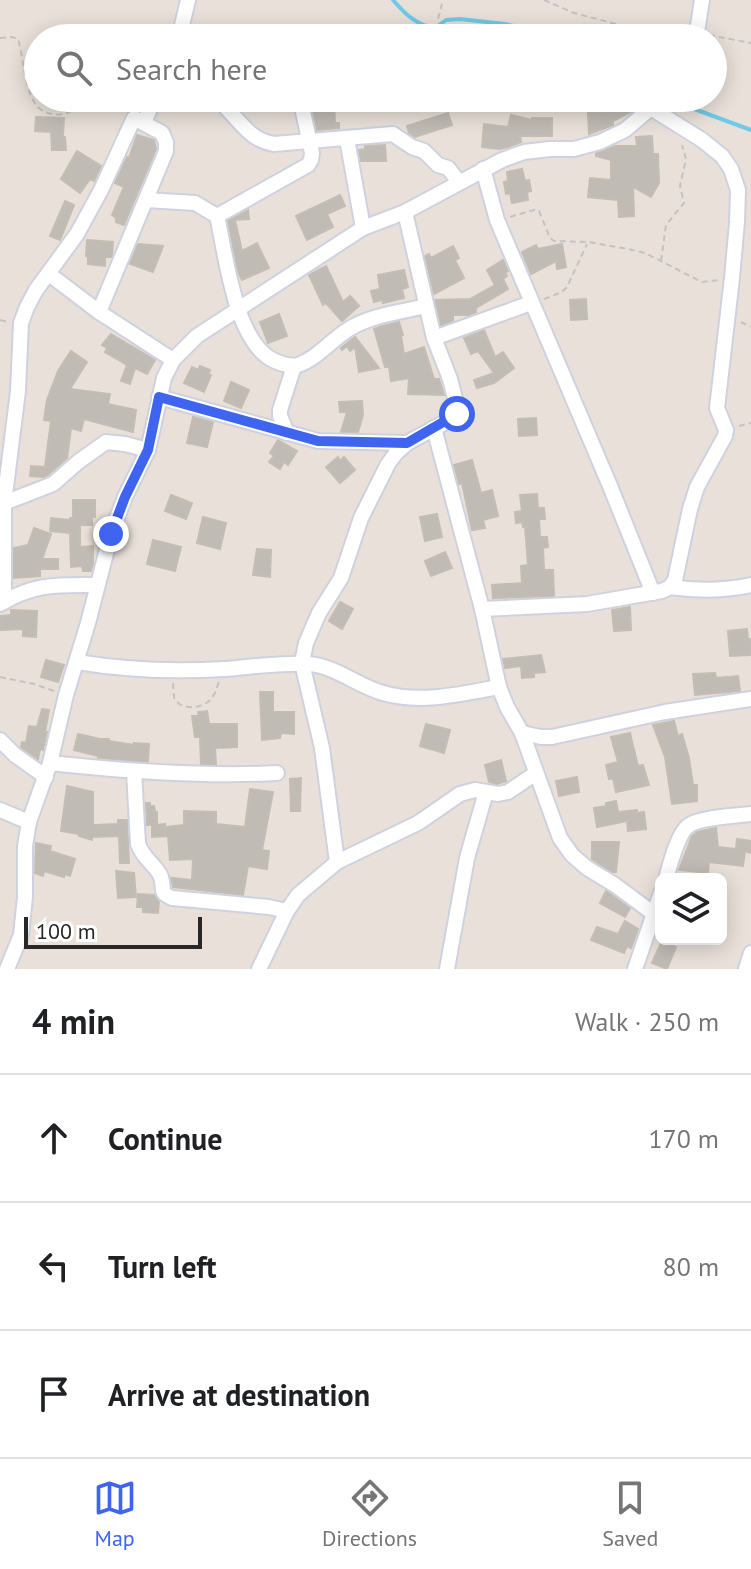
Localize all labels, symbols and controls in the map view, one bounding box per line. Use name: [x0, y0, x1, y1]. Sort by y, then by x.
search box: [24, 24, 727, 112]
icon: search: [52, 46, 96, 90]
text: Search here: [116, 49, 267, 88]
route start: [439, 396, 475, 432]
route end: [93, 516, 129, 552]
map controls: [655, 873, 727, 945]
button: layers: [655, 873, 727, 945]
scale bar: [24, 913, 202, 949]
text: 100 m: [36, 917, 96, 945]
text: 4 min: [32, 999, 115, 1043]
text: Walk · 250 m: [575, 1005, 719, 1038]
icon: ahead: [32, 1116, 76, 1160]
text: Continue: [108, 1119, 222, 1158]
text: 170 m: [648, 1122, 719, 1155]
icon: left: [32, 1244, 76, 1288]
text: Turn left: [108, 1247, 216, 1286]
text: 80 m: [663, 1250, 719, 1283]
icon: arrive: [32, 1372, 76, 1416]
text: Arrive at destination: [108, 1375, 370, 1414]
tab: Map: [93, 1476, 137, 1552]
tab: Directions: [322, 1476, 417, 1552]
tab: Saved: [602, 1476, 658, 1552]

